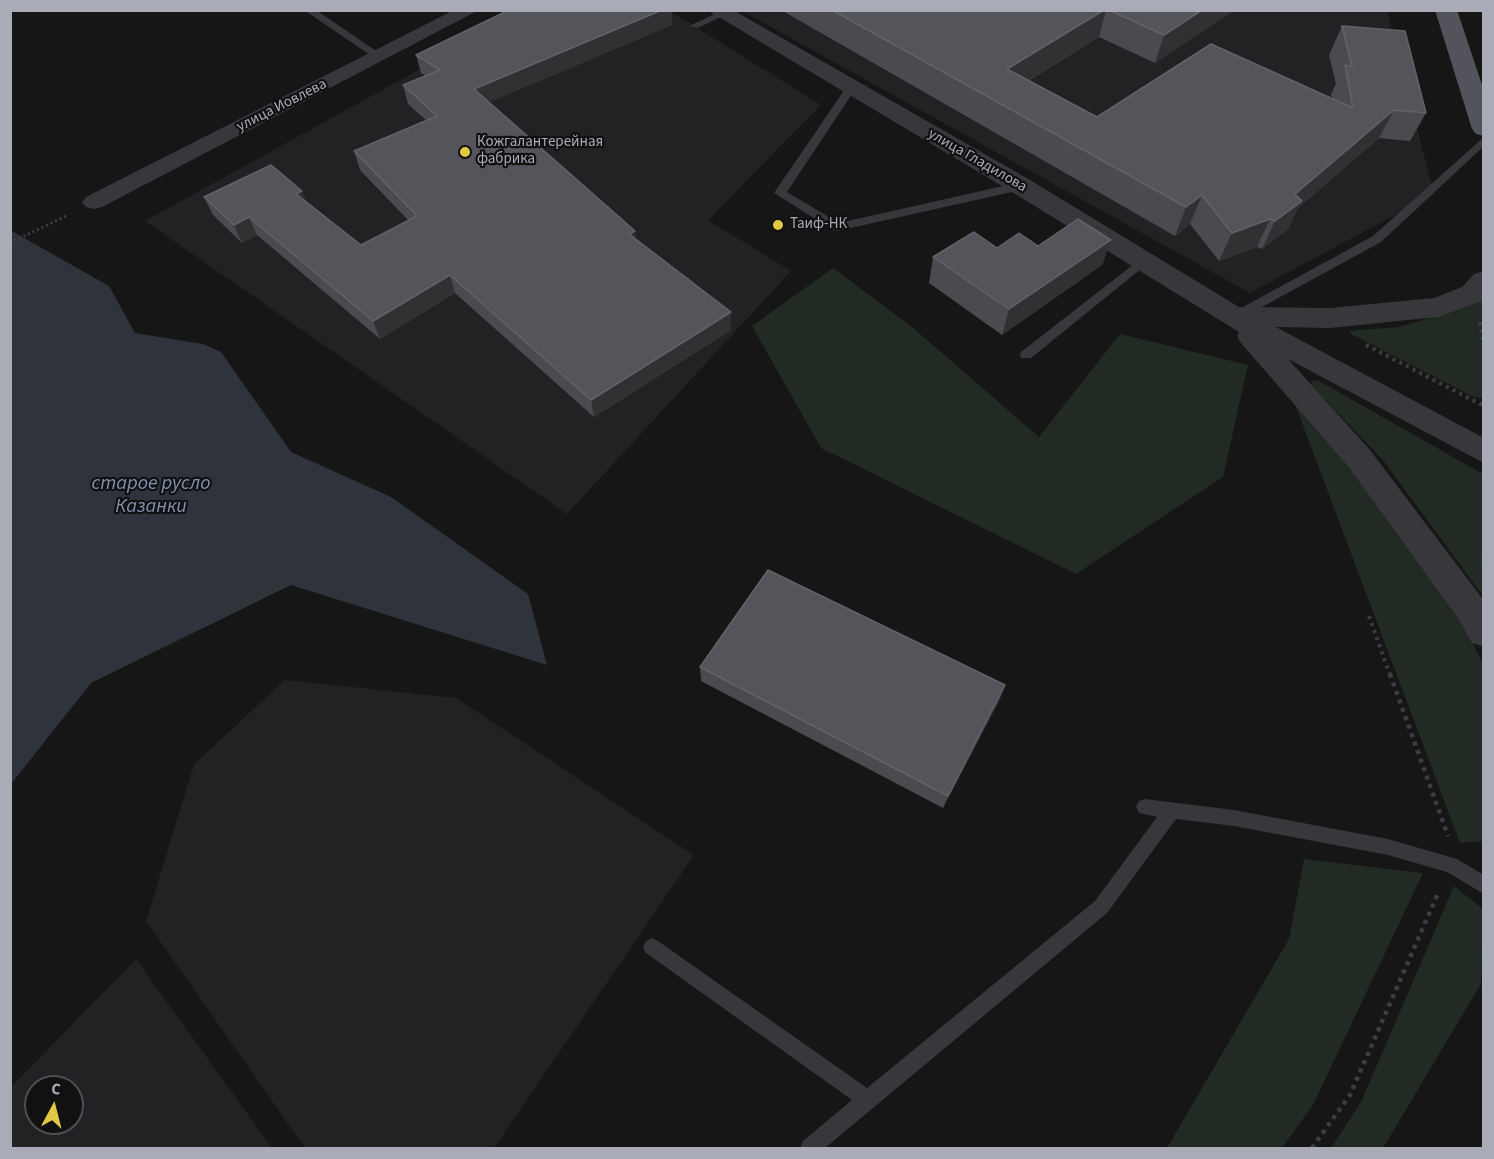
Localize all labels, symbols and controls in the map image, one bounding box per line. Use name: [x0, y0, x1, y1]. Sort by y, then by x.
street label: улица Иовлева: [234, 76, 330, 136]
street label: улица Гладилова: [924, 125, 1030, 197]
place label: Кожгалантерейная фабрика: [477, 134, 603, 169]
marker: Кожгалантерейная фабрика: [458, 145, 472, 159]
place label: Таиф-НК: [790, 216, 847, 234]
marker: Таиф-НК: [771, 218, 785, 232]
water label: старое русло Казанки: [92, 473, 210, 520]
north arrow: [24, 1075, 84, 1135]
text: С: [50, 1078, 62, 1101]

